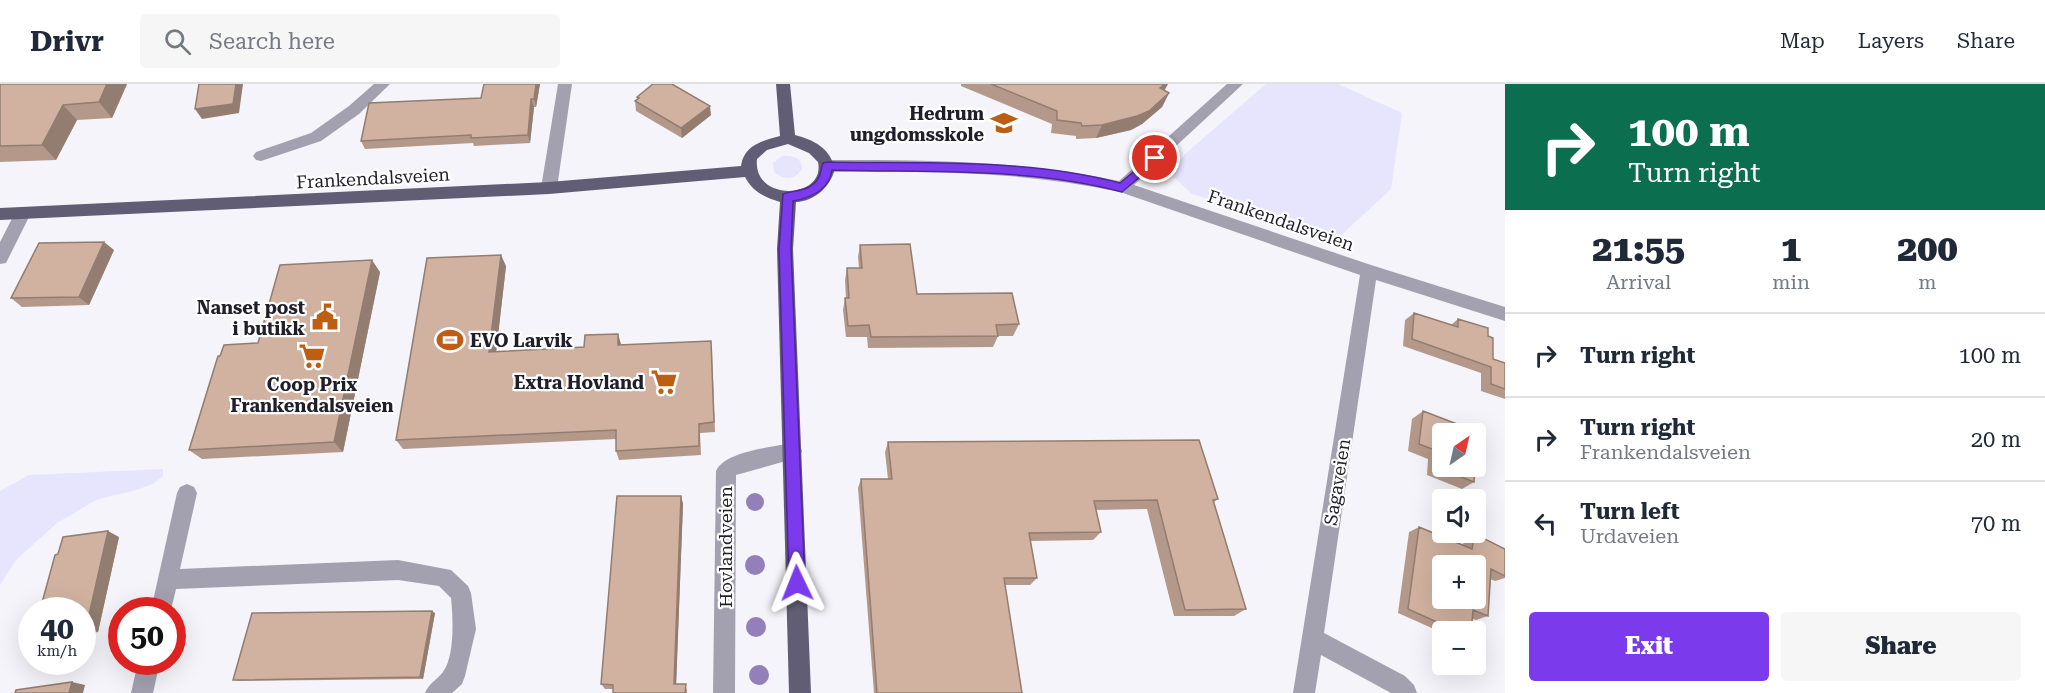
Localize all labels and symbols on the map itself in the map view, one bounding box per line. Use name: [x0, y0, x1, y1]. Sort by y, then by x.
place label: Hedrum ungdomsskole: [850, 103, 985, 145]
school or university icon: Hedrum ungdomsskole: [989, 108, 1019, 138]
pin: [1129, 132, 1180, 183]
street label: Frankendalsveien: [296, 163, 451, 193]
street label: Frankendalsveien: [1205, 185, 1357, 255]
place label: Nanset post i butikk: [197, 297, 306, 339]
public building icon: Nanset post i butikk: [310, 302, 340, 332]
sports icon: EVO Larvik: [435, 325, 465, 355]
place label: EVO Larvik: [470, 330, 573, 351]
supermarket icon: Coop Prix Frankendalsveien: [297, 341, 327, 371]
supermarket icon: Extra Hovland: [649, 367, 679, 397]
place label: Extra Hovland: [514, 372, 644, 393]
place label: Coop Prix Frankendalsveien: [230, 374, 394, 416]
north arrow: [1432, 423, 1486, 477]
street label: Sagaveien: [1320, 437, 1354, 527]
street label: Hovlandveien: [715, 486, 736, 608]
position arrow: [765, 551, 829, 615]
speed limit sign: 50: [108, 597, 186, 675]

